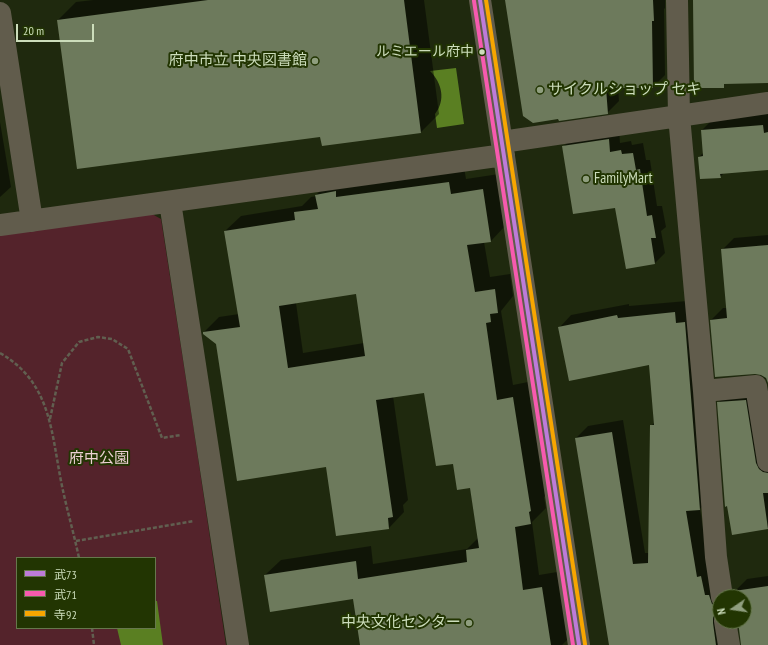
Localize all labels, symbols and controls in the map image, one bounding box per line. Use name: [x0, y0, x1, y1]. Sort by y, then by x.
scale bar: [18, 16, 96, 42]
text: 20 m: [23, 23, 44, 38]
place label: ルミエール府中: [376, 44, 474, 60]
marker: ルミエール府中: [477, 47, 487, 57]
place label: 府中市立 中央図書館: [169, 52, 307, 70]
marker: 府中市立 中央図書館: [310, 56, 320, 66]
place label: サイクルショップ セキ: [548, 81, 701, 99]
marker: サイクルショップ セキ: [535, 85, 545, 95]
place label: FamilyMart: [594, 170, 652, 188]
marker: FamilyMart: [581, 174, 591, 184]
park label: 府中公園: [69, 450, 129, 468]
legend: [16, 557, 156, 629]
text: 武73: [54, 567, 77, 582]
text: 武71: [54, 587, 77, 602]
north arrow: [712, 589, 752, 629]
text: 寺92: [54, 607, 77, 622]
text: N: [714, 607, 729, 616]
place label: 中央文化センター: [341, 614, 461, 632]
marker: 中央文化センター: [464, 618, 474, 628]

